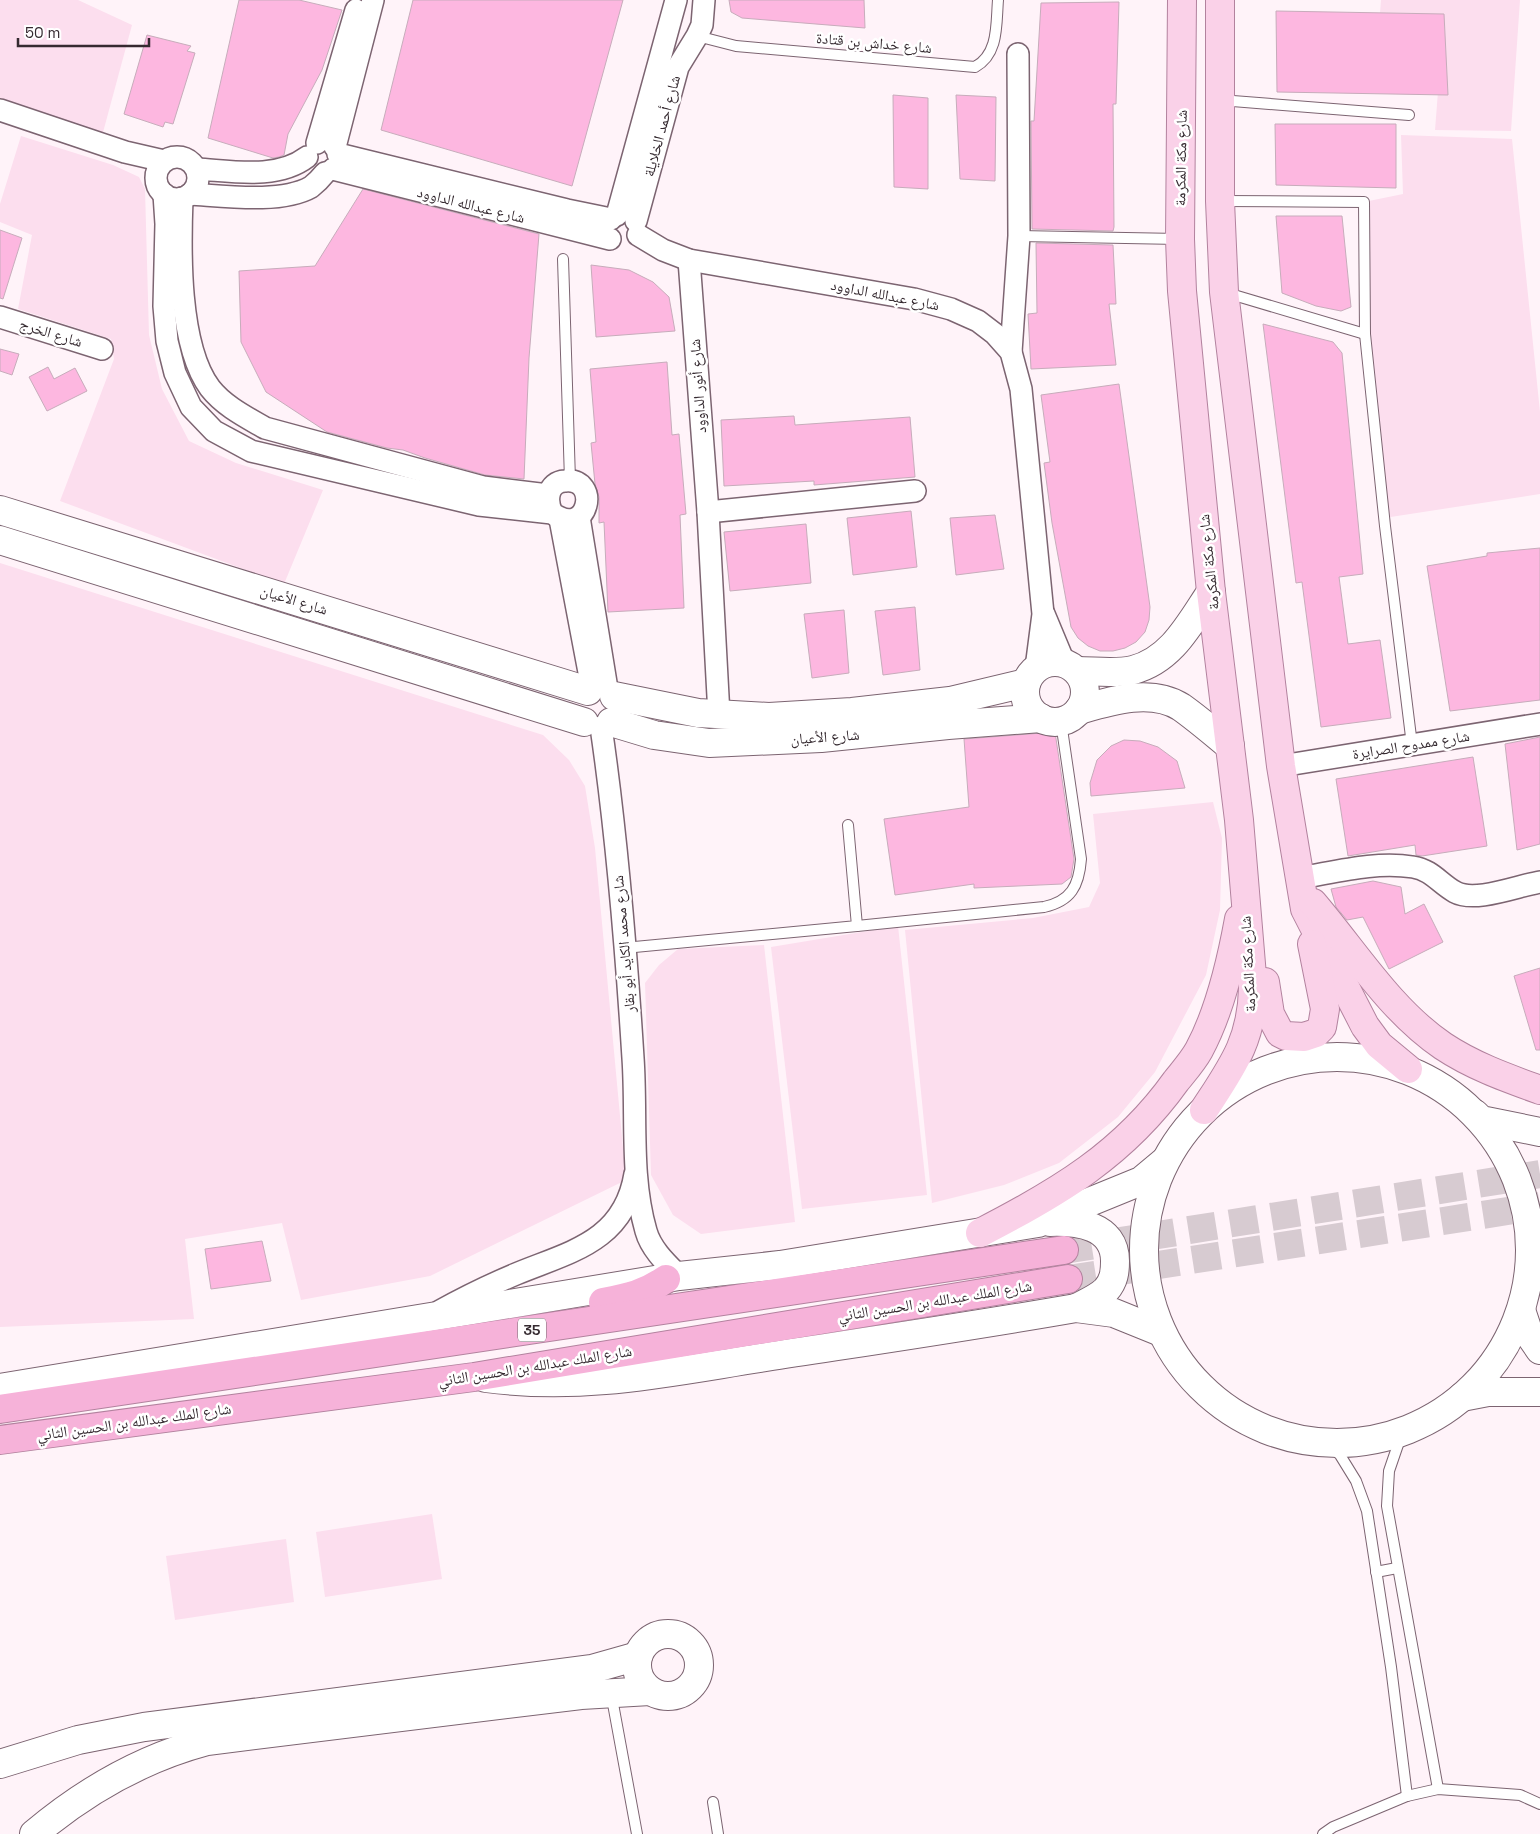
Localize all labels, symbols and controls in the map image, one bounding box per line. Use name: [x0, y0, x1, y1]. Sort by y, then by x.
scale bar: [18, 15, 149, 47]
text: 50 m: [25, 23, 60, 42]
street label: شارع خداش بن قتادة: [815, 28, 933, 58]
street label: شارع أحمد الخلايلة: [639, 73, 685, 179]
street label: شارع مكة المكرمة: [1170, 110, 1192, 206]
street label: شارع عبدالله الداوود: [415, 182, 527, 228]
street label: شارع عبدالله الداوود: [829, 275, 941, 315]
street label: شارع الخرج: [17, 314, 85, 352]
street label: شارع أنور الداوود: [685, 338, 711, 434]
street label: شارع مكة المكرمة: [1194, 513, 1224, 611]
street label: شارع الأعيان: [258, 580, 330, 620]
street label: شارع الأعيان: [790, 725, 860, 749]
street label: شارع ممدوح الصرايرة: [1351, 726, 1471, 764]
street label: شارع محمد الكايد أبو بقار: [608, 874, 640, 1015]
street label: شارع مكة المكرمة: [1235, 915, 1261, 1013]
street label: شارع الملك عبدالله بن الحسين الثاني: [837, 1276, 1034, 1328]
road number: 35: [518, 1318, 546, 1342]
street label: شارع الملك عبدالله بن الحسين الثاني: [437, 1341, 634, 1393]
street label: شارع الملك عبدالله بن الحسين الثاني: [36, 1398, 233, 1447]

